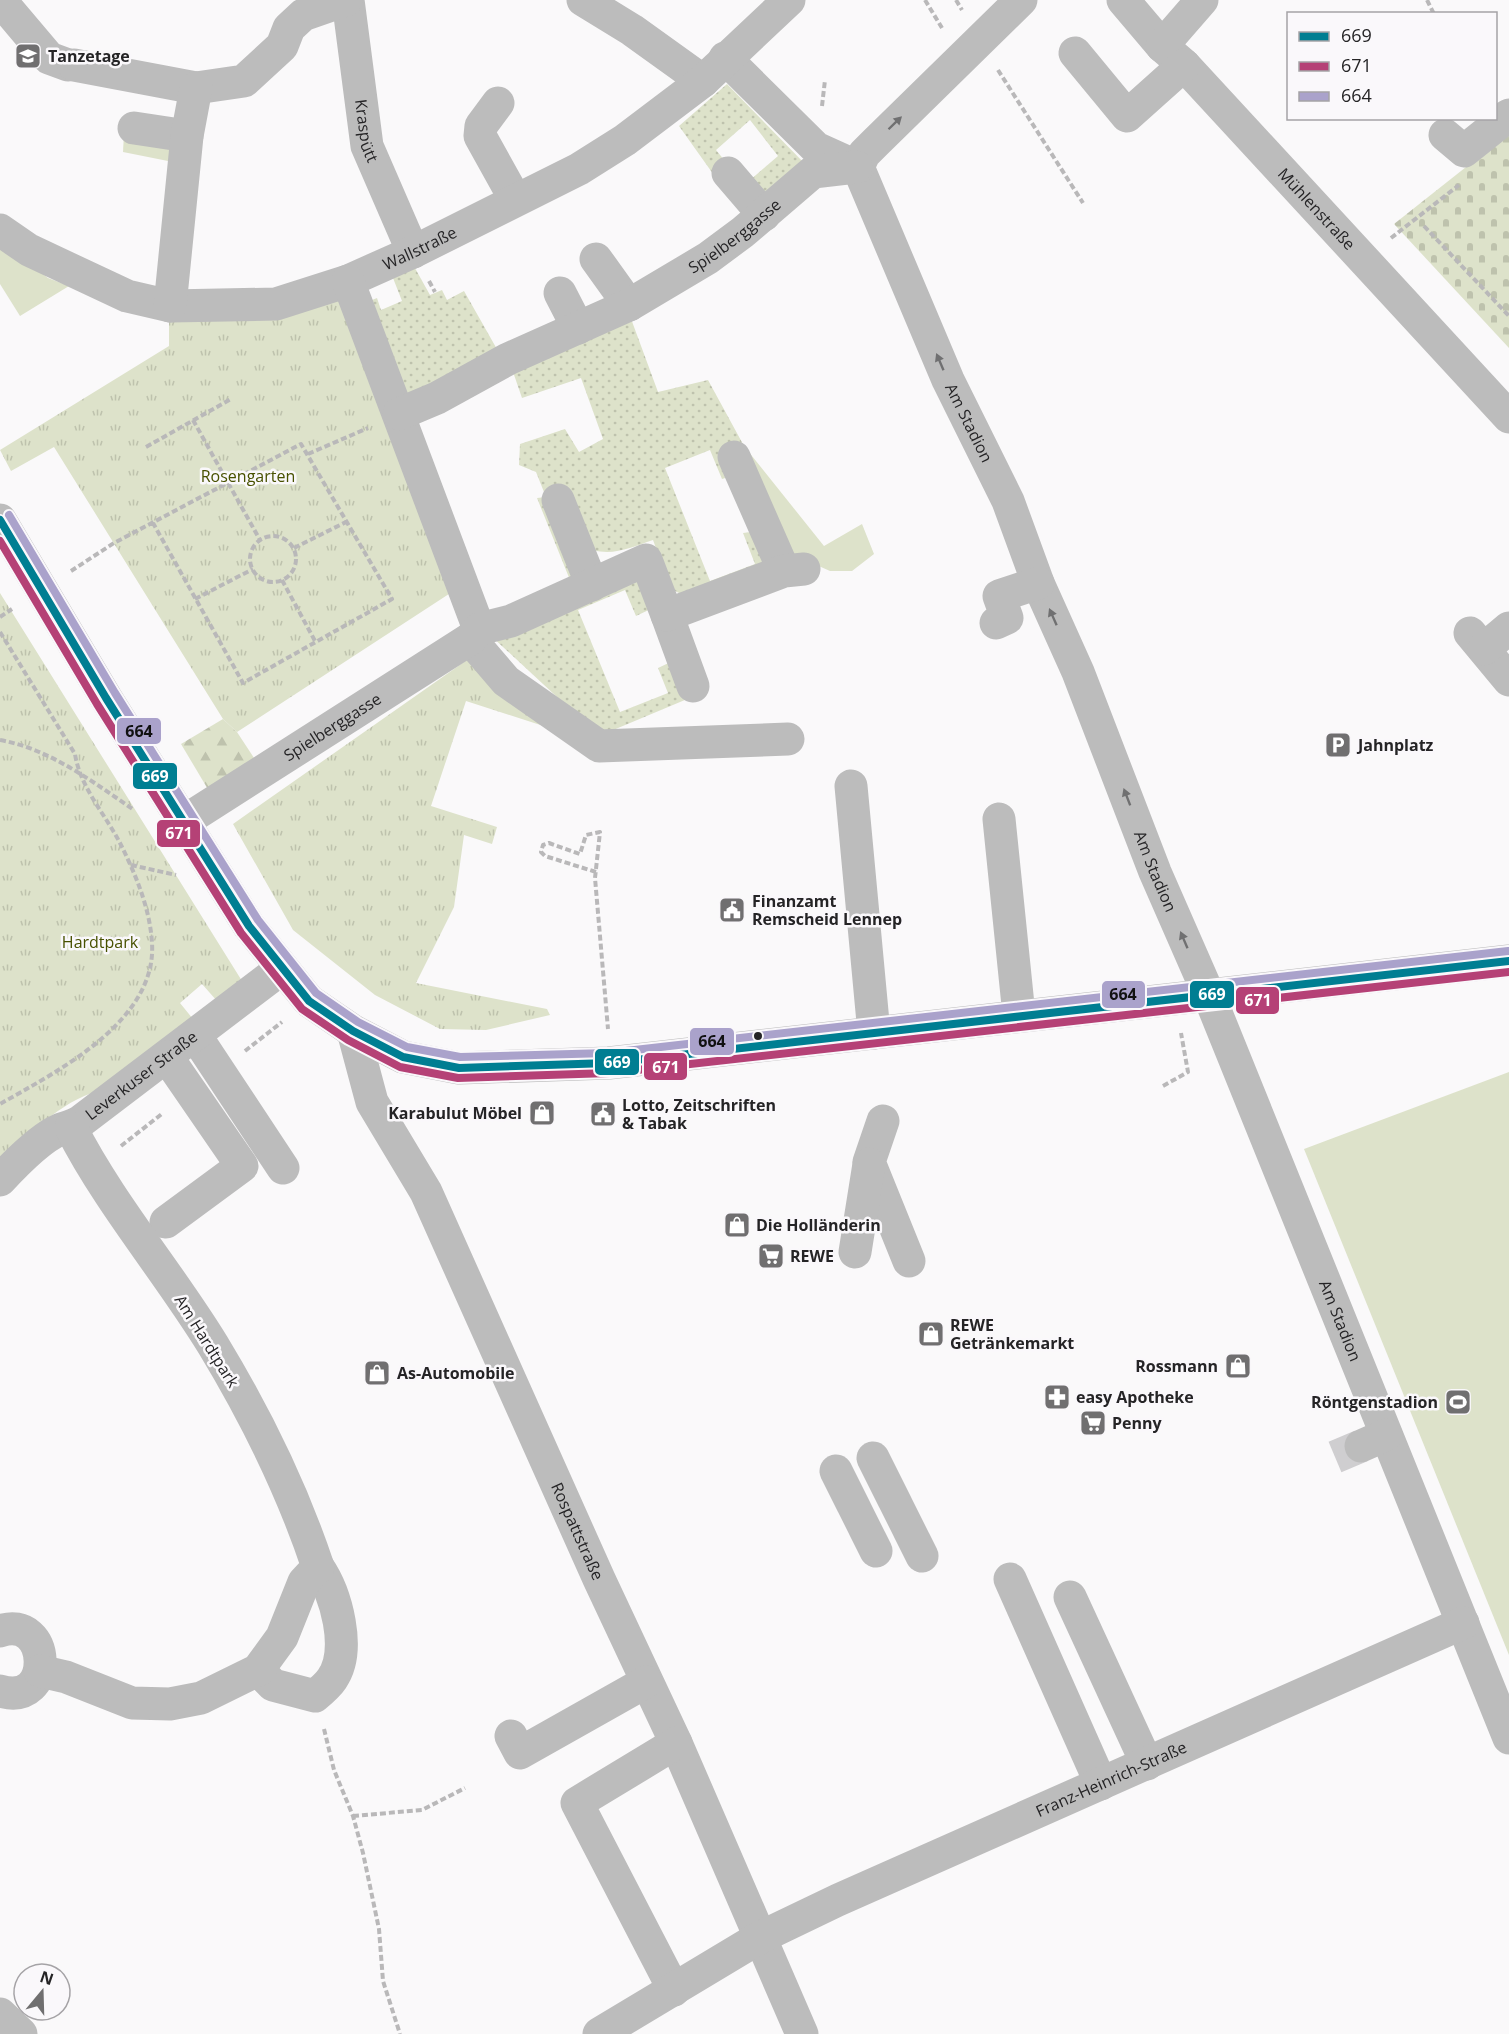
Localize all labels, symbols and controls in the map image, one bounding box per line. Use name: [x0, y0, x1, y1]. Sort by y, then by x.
legend: [1287, 12, 1497, 120]
text: 669: [1341, 23, 1372, 47]
school or university icon: Tanzetage: [13, 41, 43, 71]
place label: Tanzetage: [48, 45, 130, 67]
text: 671: [1341, 53, 1372, 77]
text: 664: [1341, 83, 1372, 107]
street label: Kraspütt: [350, 98, 384, 166]
one-way arrow: [888, 117, 902, 131]
street label: Mühlenstraße: [1273, 163, 1360, 255]
street label: Spielberggasse: [684, 193, 785, 278]
street label: Wallstraße: [379, 221, 460, 275]
one-way arrow: [935, 353, 945, 371]
street label: Am Stadion: [940, 379, 998, 466]
park label: Rosengarten: [201, 465, 295, 487]
one-way arrow: [1049, 608, 1058, 625]
street label: Spielberggasse: [279, 688, 385, 766]
line badge: 664: [116, 717, 162, 745]
text: 664: [125, 720, 153, 742]
parking icon: Jahnplatz: [1323, 730, 1353, 760]
place label: Jahnplatz: [1356, 734, 1434, 756]
line badge: 669: [132, 762, 178, 790]
text: 669: [141, 765, 169, 787]
one-way arrow: [1121, 788, 1131, 806]
line badge: 671: [156, 819, 201, 848]
text: 671: [165, 822, 193, 844]
street label: Am Stadion: [1129, 827, 1182, 915]
place label: Finanzamt Remscheid Lennep: [752, 890, 902, 930]
public building icon: Finanzamt Remscheid Lennep: [717, 895, 747, 925]
park label: Hardtpark: [62, 931, 139, 953]
one-way arrow: [1179, 931, 1188, 949]
line badge: 664: [1101, 980, 1146, 1009]
line badge: 669: [1189, 980, 1235, 1009]
text: 664: [1109, 983, 1137, 1005]
text: 669: [1198, 983, 1226, 1005]
line badge: 671: [1235, 986, 1280, 1015]
text: 671: [1244, 989, 1272, 1011]
street label: Leverkuser Straße: [81, 1026, 202, 1125]
line badge: 664: [689, 1027, 735, 1056]
text: 664: [698, 1030, 726, 1052]
unlabelled marker: [752, 1030, 764, 1042]
line badge: 669: [594, 1048, 640, 1076]
text: 669: [603, 1051, 631, 1073]
line badge: 671: [643, 1052, 688, 1081]
text: 671: [652, 1056, 680, 1078]
place label: Lotto, Zeitschriften & Tabak: [622, 1094, 776, 1134]
shop icon: Karabulut Möbel: [527, 1098, 557, 1128]
public building icon: Lotto, Zeitschriften & Tabak: [588, 1099, 618, 1129]
place label: Karabulut Möbel: [388, 1102, 522, 1124]
shop icon: Die Holländerin: [722, 1210, 752, 1240]
place label: Die Holländerin: [756, 1214, 881, 1236]
supermarket icon: REWE: [756, 1241, 786, 1271]
place label: REWE: [790, 1245, 834, 1267]
street label: Am Stadion: [1314, 1277, 1367, 1364]
street label: Am Hardtpark: [170, 1290, 245, 1392]
place label: REWE Getränkemarkt: [950, 1314, 1074, 1354]
shop icon: REWE Getränkemarkt: [916, 1319, 946, 1349]
shop icon: Rossmann: [1223, 1351, 1253, 1381]
place label: Rossmann: [1135, 1355, 1218, 1377]
shop icon: As-Automobile: [362, 1358, 392, 1388]
place label: As-Automobile: [397, 1362, 515, 1384]
pharmacy icon: easy Apotheke: [1042, 1382, 1072, 1412]
place label: easy Apotheke: [1076, 1386, 1194, 1408]
sports icon: Röntgenstadion: [1443, 1387, 1473, 1417]
place label: Röntgenstadion: [1311, 1391, 1438, 1413]
supermarket icon: Penny: [1078, 1408, 1108, 1438]
place label: Penny: [1112, 1412, 1163, 1434]
street label: Rospattstraße: [546, 1479, 609, 1584]
street label: Franz-Heinrich-Straße: [1032, 1736, 1190, 1822]
north arrow: [12, 1962, 72, 2022]
text: N: [37, 1965, 57, 1990]

